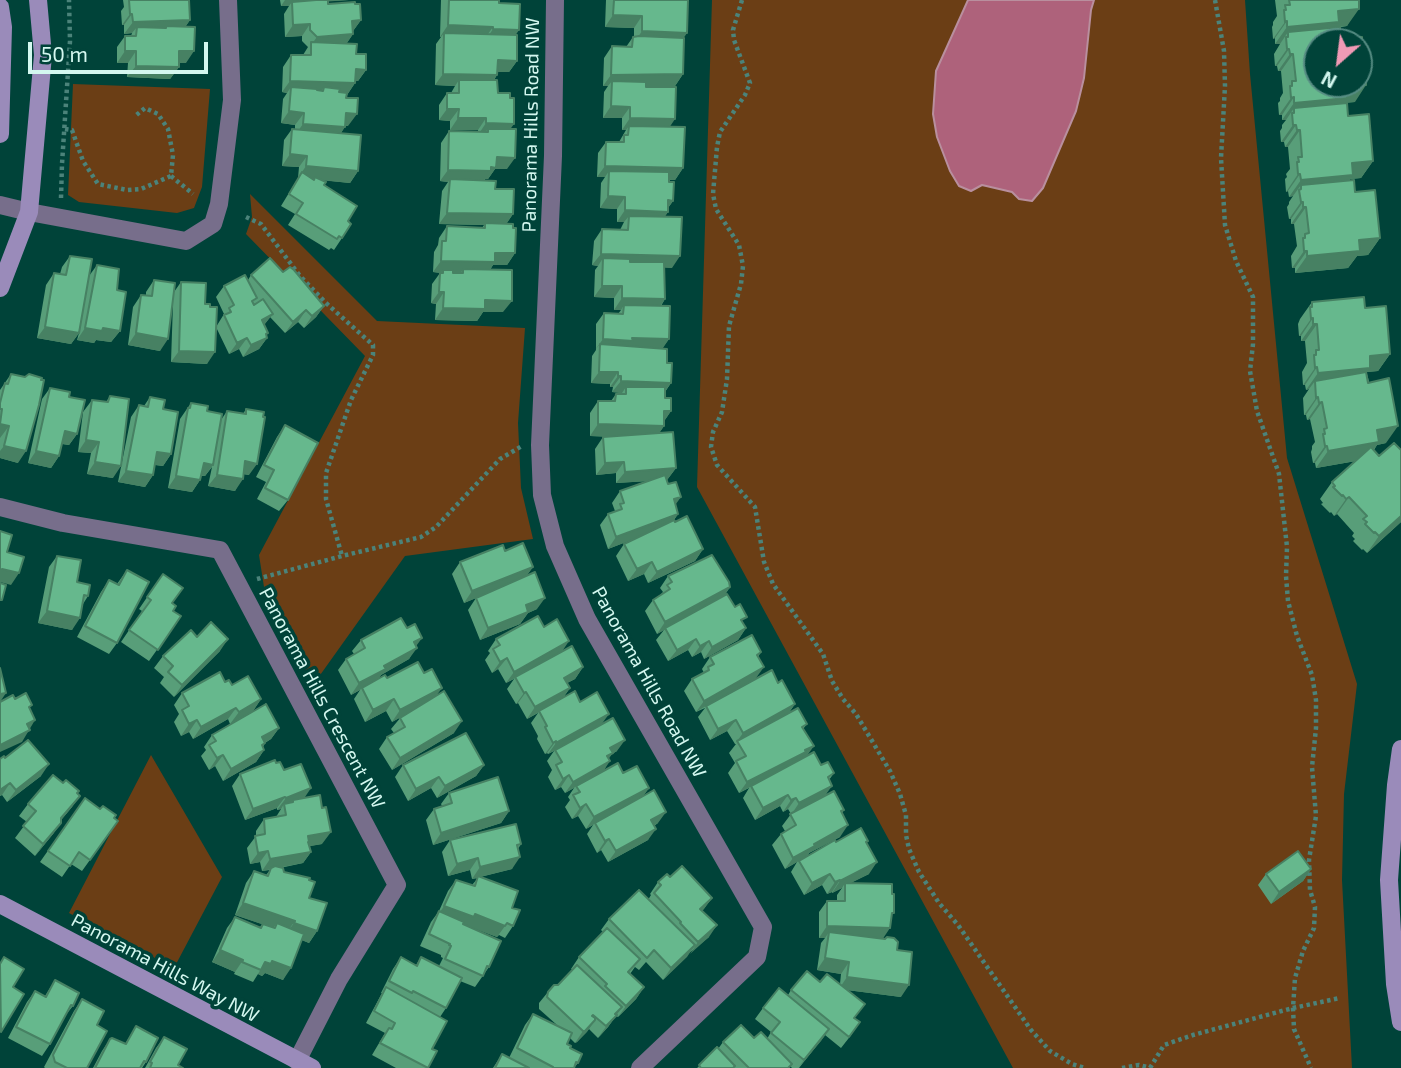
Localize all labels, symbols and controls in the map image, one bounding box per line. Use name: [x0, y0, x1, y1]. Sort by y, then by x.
street label: Panorama Hills Road NW: [518, 17, 544, 233]
scale bar: [32, 28, 212, 72]
north arrow: [1303, 28, 1373, 98]
text: 50 m: [41, 41, 88, 66]
text: N: [1317, 67, 1340, 94]
street label: Panorama Hills Road NW: [587, 583, 711, 781]
street label: Panorama Hills Crescent NW: [254, 584, 390, 812]
street label: Panorama Hills Way NW: [67, 909, 263, 1027]

